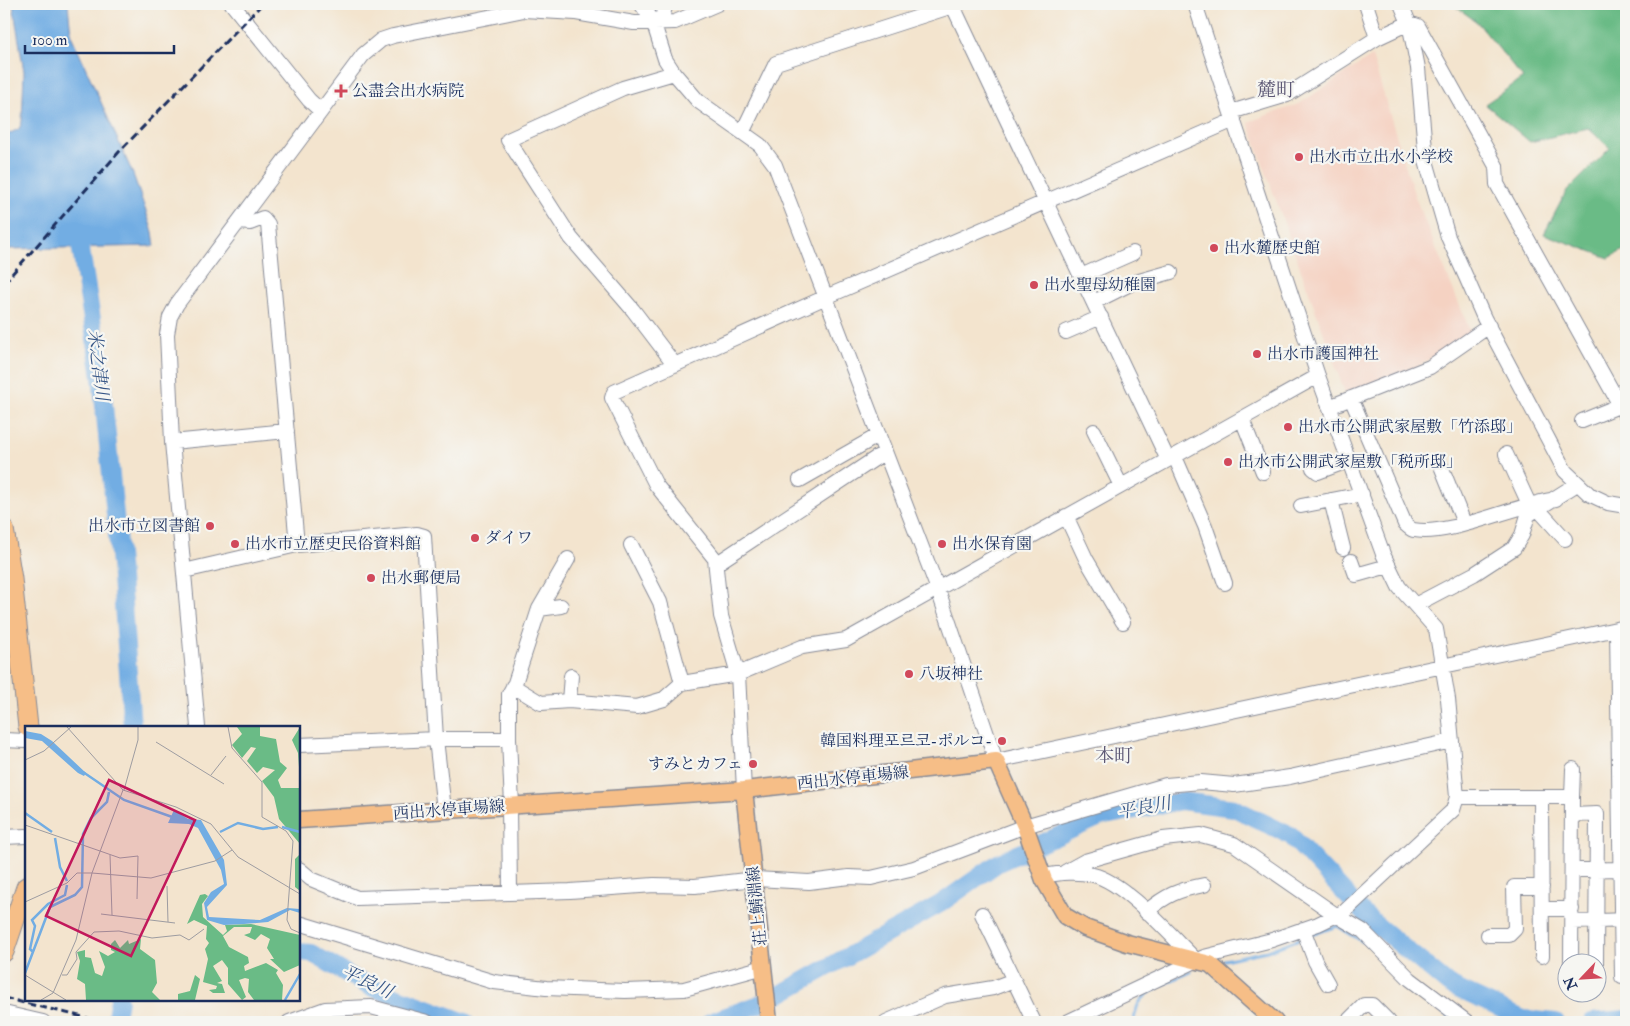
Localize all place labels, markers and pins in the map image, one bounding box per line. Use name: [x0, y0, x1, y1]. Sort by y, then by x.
place label: 公盡会出水病院: [352, 81, 464, 101]
marker: 公盡会出水病院: [334, 84, 348, 98]
place label: 出水市立出水小学校: [1309, 147, 1453, 167]
marker: 出水市立出水小学校: [1293, 151, 1305, 163]
place label: 出水麓歴史館: [1224, 238, 1320, 258]
marker: 出水麓歴史館: [1208, 242, 1220, 254]
place label: 出水聖母幼稚園: [1044, 275, 1156, 295]
marker: 出水聖母幼稚園: [1028, 279, 1040, 291]
place label: 出水市護国神社: [1267, 344, 1379, 364]
marker: 出水市護国神社: [1251, 348, 1263, 360]
place label: 出水市公開武家屋敷「竹添邸」: [1298, 417, 1522, 437]
marker: 出水市公開武家屋敷「竹添邸」: [1282, 421, 1294, 433]
place label: 出水市公開武家屋敷「税所邸」: [1238, 452, 1462, 472]
marker: 出水市公開武家屋敷「税所邸」: [1222, 456, 1234, 468]
place label: 出水市立図書館: [88, 516, 200, 536]
marker: 出水市立図書館: [204, 520, 216, 532]
place label: ダイワ: [485, 528, 533, 548]
marker: ダイワ: [469, 532, 481, 544]
place label: 出水市立歴史民俗資料館: [245, 534, 421, 554]
place label: 出水保育園: [952, 534, 1032, 554]
marker: 出水市立歴史民俗資料館: [229, 538, 241, 550]
marker: 出水保育園: [936, 538, 948, 550]
place label: 出水郵便局: [381, 568, 461, 588]
marker: 出水郵便局: [365, 572, 377, 584]
place label: 八坂神社: [919, 664, 983, 684]
marker: 八坂神社: [903, 668, 915, 680]
place label: 韓国料理포르코-ポルコ-: [820, 731, 992, 751]
marker: 韓国料理포르코-ポルコ-: [996, 735, 1008, 747]
place label: すみとカフェ: [648, 754, 743, 774]
marker: すみとカフェ: [747, 758, 759, 770]

